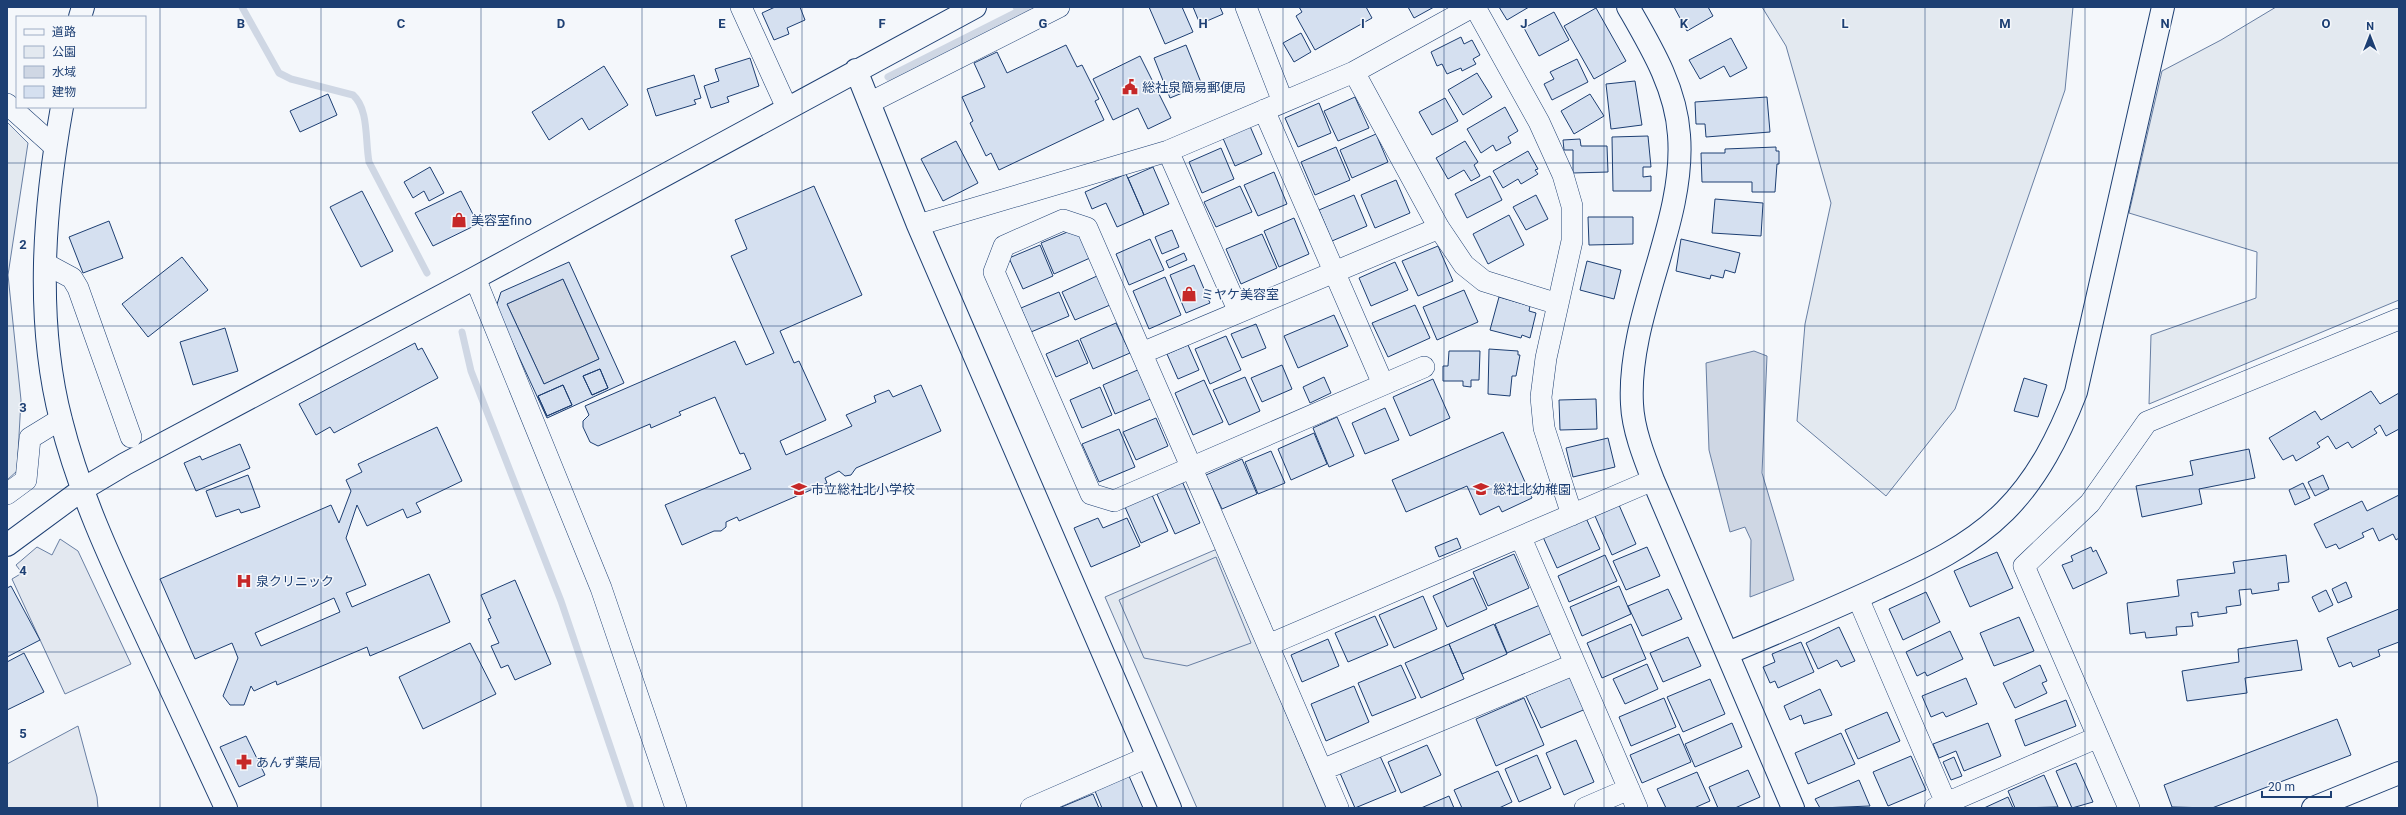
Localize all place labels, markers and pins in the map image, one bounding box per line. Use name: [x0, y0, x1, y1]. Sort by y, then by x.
public building icon: 総社泉簡易郵便局: [1121, 78, 1139, 96]
place label: 総社泉簡易郵便局: [1142, 80, 1246, 95]
shop icon: 美容室fino: [450, 211, 468, 229]
place label: 美容室fino: [471, 213, 532, 228]
shop icon: ミヤケ美容室: [1180, 285, 1198, 303]
place label: ミヤケ美容室: [1201, 287, 1279, 302]
school or university icon: 市立総社北小学校: [790, 480, 808, 498]
school or university icon: 総社北幼稚園: [1472, 480, 1490, 498]
place label: 市立総社北小学校: [811, 482, 915, 497]
place label: 総社北幼稚園: [1493, 482, 1571, 497]
hospital icon: 泉クリニック: [235, 572, 253, 590]
place label: 泉クリニック: [256, 574, 334, 589]
pharmacy icon: あんず薬局: [235, 753, 253, 771]
place label: あんず薬局: [256, 755, 321, 770]

